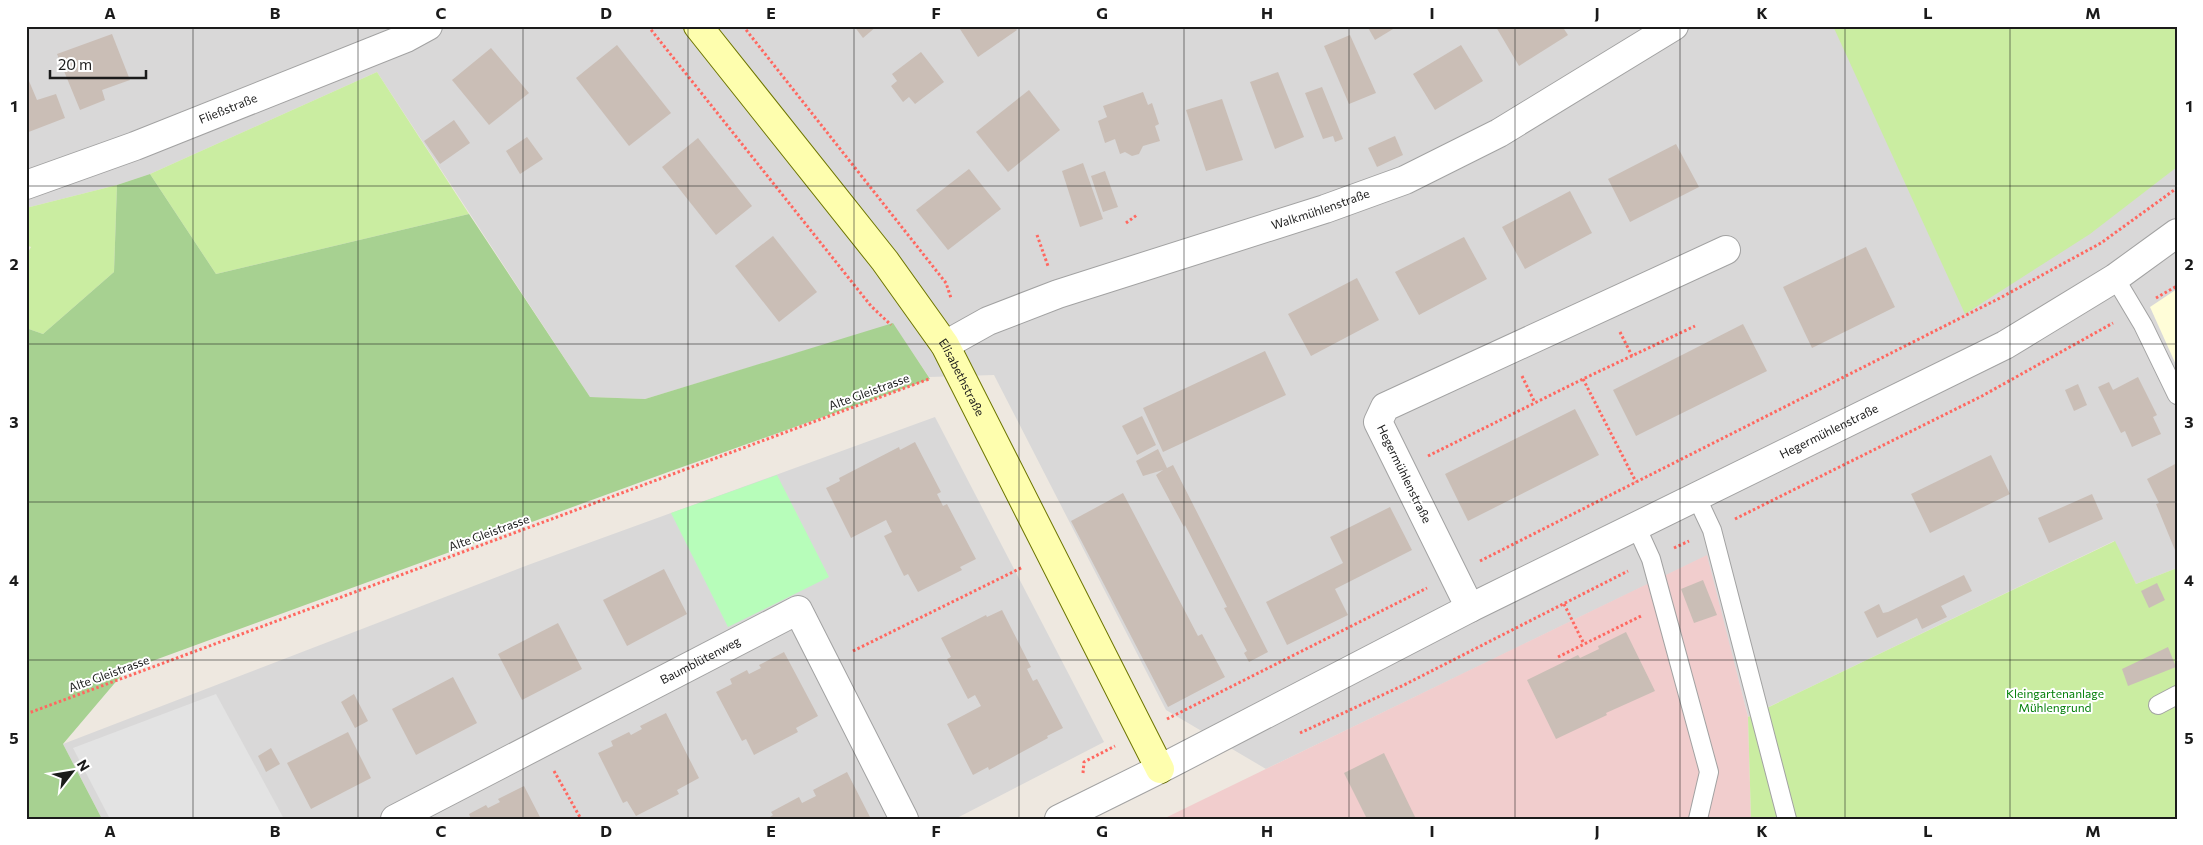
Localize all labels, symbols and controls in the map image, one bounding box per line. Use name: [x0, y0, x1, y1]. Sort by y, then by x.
text: A: [104, 3, 116, 22]
text: B: [270, 3, 281, 22]
text: C: [436, 3, 447, 22]
text: D: [600, 3, 612, 22]
text: E: [766, 3, 776, 22]
text: F: [931, 3, 941, 22]
text: G: [1096, 3, 1108, 22]
text: H: [1261, 3, 1273, 22]
text: I: [1429, 3, 1435, 22]
text: J: [1594, 3, 1600, 22]
text: K: [1756, 3, 1768, 22]
text: L: [1923, 3, 1933, 22]
text: M: [2085, 3, 2101, 22]
scale bar: [50, 48, 146, 80]
text: 20 m: [58, 55, 92, 73]
street label: Fließstraße: [197, 90, 259, 126]
text: 1: [10, 96, 18, 115]
text: 1: [2185, 96, 2193, 115]
street label: Walkmühlenstraße: [1269, 185, 1371, 232]
text: 2: [9, 254, 19, 273]
text: 2: [2184, 254, 2194, 273]
street label: Elisabethstraße: [937, 335, 988, 418]
street label: Alte Gleistrasse: [827, 370, 911, 412]
street label: Hegermühlenstraße: [1777, 400, 1880, 461]
text: 3: [9, 412, 19, 431]
text: 3: [2184, 412, 2194, 431]
street label: Hegermühlenstraße: [1375, 422, 1435, 525]
street label: Alte Gleistrasse: [447, 511, 531, 553]
text: 4: [9, 570, 19, 589]
text: 4: [2184, 570, 2194, 589]
street label: Baumblütenweg: [658, 633, 743, 686]
street label: Alte Gleistrasse: [67, 652, 151, 694]
park label: Kleingartenanlage Mühlengrund: [2006, 686, 2104, 714]
text: 5: [9, 728, 19, 747]
text: 5: [2184, 728, 2194, 747]
north arrow: [48, 748, 98, 798]
text: N: [74, 756, 94, 774]
text: A: [104, 821, 116, 840]
text: B: [270, 821, 281, 840]
text: C: [436, 821, 447, 840]
text: D: [600, 821, 612, 840]
text: E: [766, 821, 776, 840]
text: F: [931, 821, 941, 840]
text: G: [1096, 821, 1108, 840]
text: H: [1261, 821, 1273, 840]
text: I: [1429, 821, 1435, 840]
text: J: [1594, 821, 1600, 840]
text: K: [1756, 821, 1768, 840]
text: L: [1923, 821, 1933, 840]
text: M: [2085, 821, 2101, 840]

